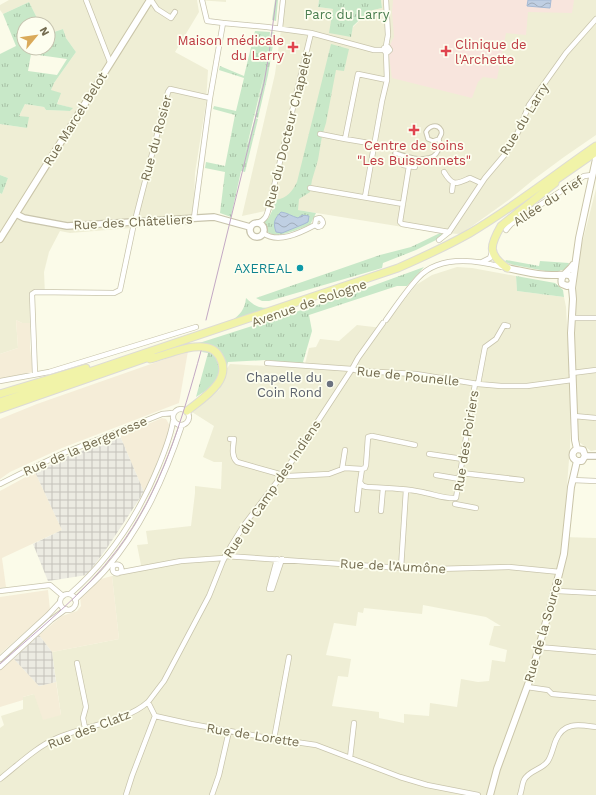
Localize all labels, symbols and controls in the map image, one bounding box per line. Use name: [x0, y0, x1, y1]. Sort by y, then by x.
park label: Parc du Larry: [304, 7, 390, 22]
north arrow: [16, 16, 56, 56]
text: N: [37, 25, 52, 38]
place label: Maison médicale du Larry: [177, 33, 284, 63]
place label: Clinique de l'Archette: [455, 37, 527, 67]
marker: Maison médicale du Larry: [287, 41, 299, 53]
marker: Clinique de l'Archette: [440, 45, 452, 57]
street label: Rue du Docteur Chapelet: [261, 50, 315, 210]
street label: Rue Marcel Belot: [40, 69, 110, 169]
street label: Rue du Larry: [497, 80, 552, 158]
street label: Rue du Rosier: [137, 93, 175, 183]
marker: Centre de soins "Les Buissonnets": [408, 124, 420, 136]
place label: Centre de soins "Les Buissonnets": [357, 138, 471, 168]
street label: Allée du Fief: [510, 173, 586, 229]
street label: Rue des Châteliers: [73, 211, 193, 233]
place label: AXEREAL: [234, 261, 292, 276]
marker: AXEREAL: [295, 263, 305, 273]
street label: Avenue de Sologne: [249, 276, 369, 330]
street label: Rue de Pounelle: [356, 363, 460, 389]
place label: Chapelle du Coin Rond: [246, 370, 322, 400]
marker: Chapelle du Coin Rond: [325, 379, 335, 389]
street label: Rue des Poiriers: [451, 389, 481, 493]
street label: Rue de la Bergeresse: [21, 413, 149, 479]
street label: Rue du Camp des Indiens: [220, 417, 324, 561]
street label: Rue de l'Aumône: [340, 556, 446, 576]
street label: Rue de la Source: [521, 576, 565, 684]
street label: Rue des Clatz: [45, 706, 133, 752]
street label: Rue de Lorette: [205, 720, 301, 750]

